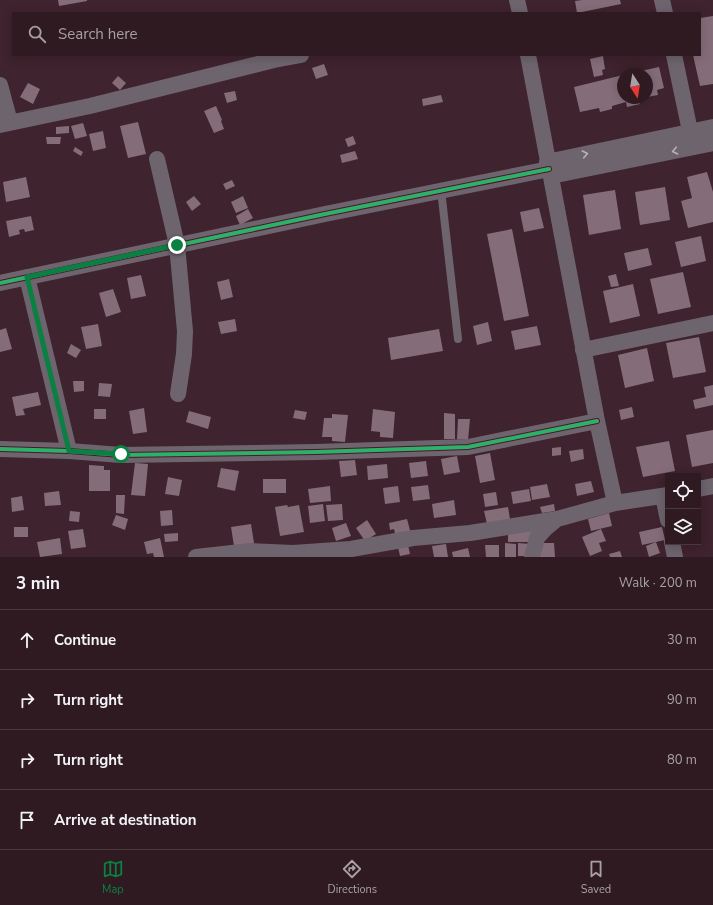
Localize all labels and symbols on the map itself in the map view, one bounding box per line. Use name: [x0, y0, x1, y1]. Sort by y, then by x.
north arrow: [617, 68, 653, 104]
one-way arrow: [672, 147, 678, 155]
one-way arrow: [582, 150, 589, 158]
route end: [168, 236, 186, 254]
route start: [112, 445, 130, 463]

